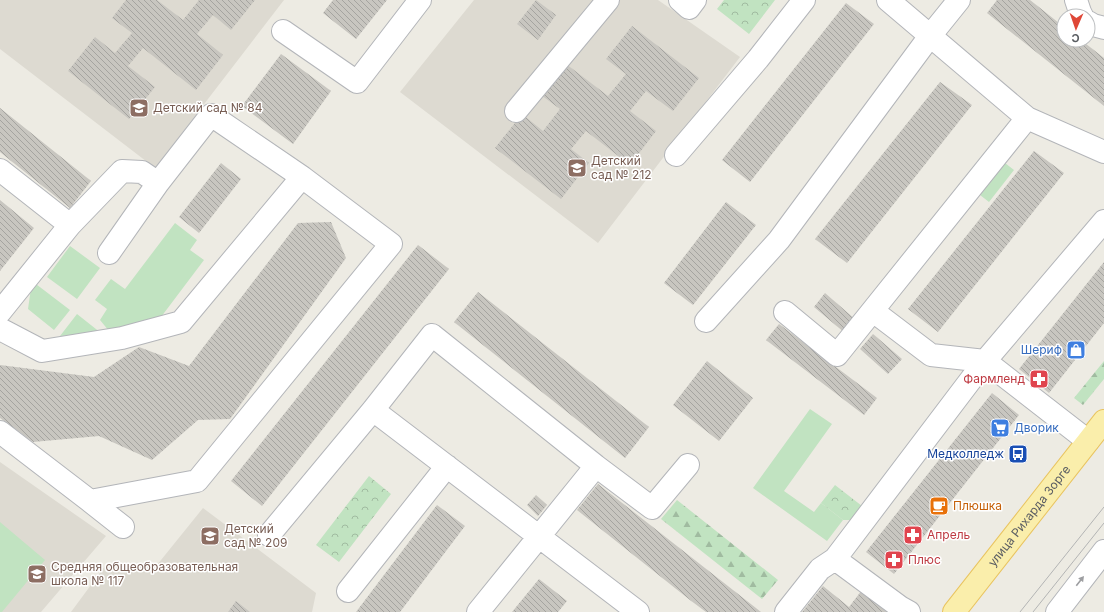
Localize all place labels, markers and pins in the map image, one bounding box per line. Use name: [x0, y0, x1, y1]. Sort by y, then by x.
school or university icon: Детский сад № 84: [128, 97, 150, 119]
place label: Детский сад № 84: [153, 100, 263, 115]
place label: Детский сад № 212: [591, 153, 652, 182]
school or university icon: Детский сад № 212: [566, 157, 588, 179]
shop icon: Шериф: [1065, 339, 1087, 361]
place label: Шериф: [1021, 342, 1062, 357]
pharmacy icon: Фармленд: [1028, 368, 1050, 390]
place label: Фармленд: [963, 371, 1025, 386]
supermarket icon: Дворик: [989, 417, 1011, 439]
place label: Дворик: [1014, 420, 1059, 435]
bus stop icon: Медколледж: [1007, 443, 1029, 465]
place label: Медколледж: [927, 446, 1004, 461]
cafe icon: Плюшка: [928, 495, 950, 517]
place label: Плюшка: [953, 498, 1002, 513]
place label: Детский сад № 209: [224, 521, 287, 550]
pharmacy icon: Апрель: [902, 524, 924, 546]
school or university icon: Детский сад № 209: [199, 525, 221, 547]
place label: Апрель: [927, 527, 971, 542]
pharmacy icon: Плюс: [883, 549, 905, 571]
place label: Плюс: [908, 552, 941, 567]
place label: Средняя общеобразовательная школа № 117: [51, 559, 238, 588]
school or university icon: Средняя общеобразовательная школа № 117: [26, 563, 48, 585]

